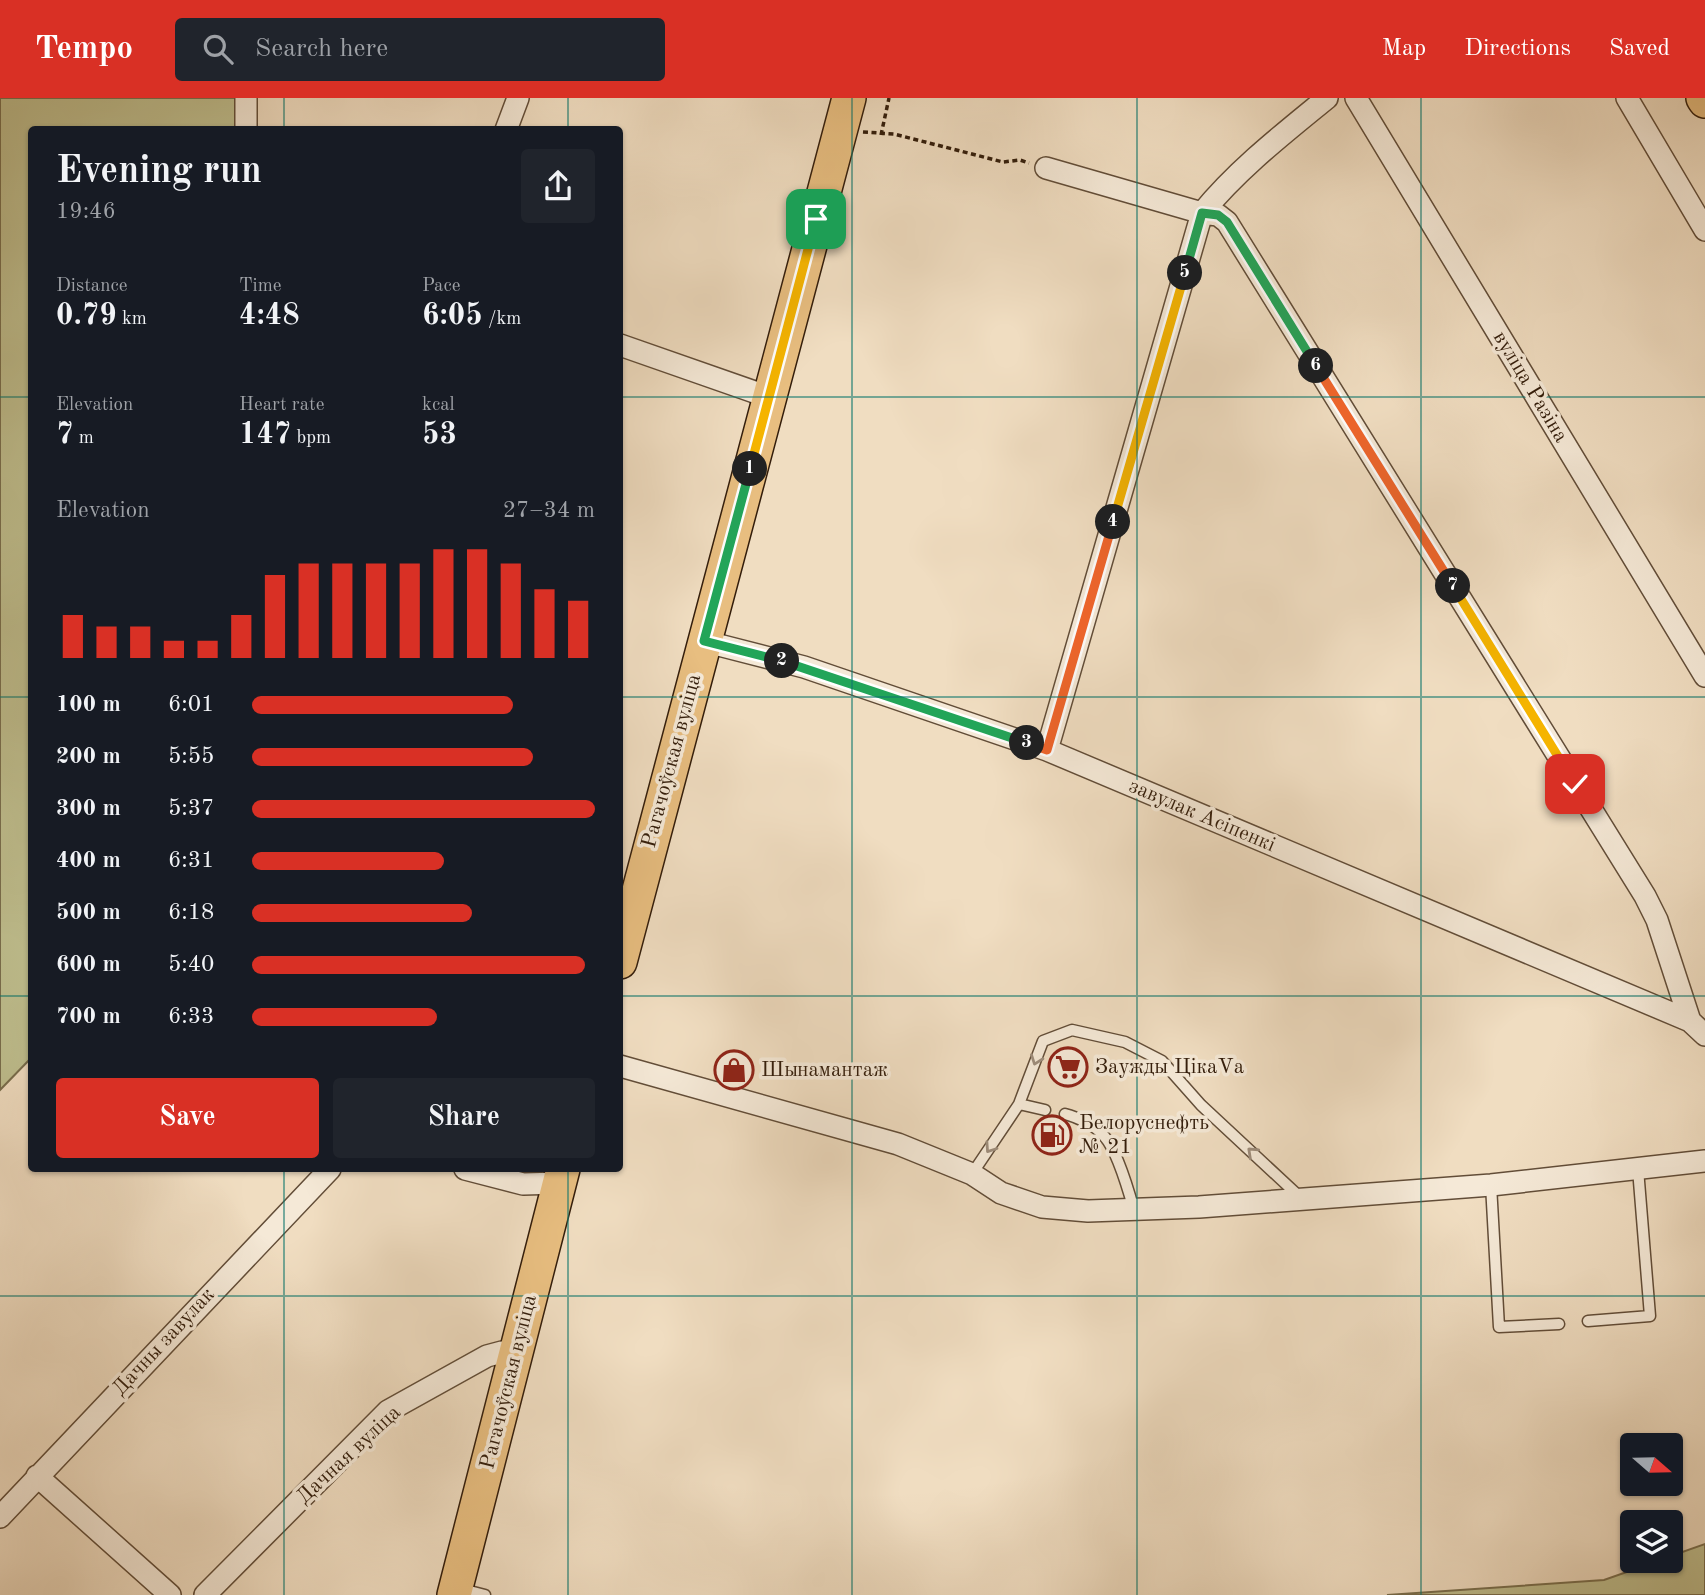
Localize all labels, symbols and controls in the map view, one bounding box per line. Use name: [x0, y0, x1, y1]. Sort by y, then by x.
search box: [175, 18, 665, 81]
icon: search: [199, 30, 237, 68]
text: Tempo: [35, 33, 133, 66]
text: Search here: [255, 36, 388, 62]
text: Map: [1382, 37, 1426, 61]
text: Directions: [1464, 37, 1571, 61]
text: Saved: [1609, 37, 1670, 61]
button: share: [521, 149, 595, 223]
text: Evening run: [56, 153, 262, 191]
pin: [786, 189, 846, 249]
text: 19:46: [56, 200, 116, 223]
icon: arrive: [797, 200, 835, 238]
pin: 5: [1168, 256, 1202, 290]
text: 5: [1179, 263, 1190, 282]
text: Distance: [56, 277, 128, 296]
text: Time: [239, 277, 282, 296]
text: Pace: [422, 277, 461, 296]
text: 0.79: [56, 301, 117, 331]
text: 4:48: [239, 301, 300, 331]
text: 6:05: [422, 301, 483, 331]
text: km: [117, 310, 147, 329]
text: /km: [483, 310, 521, 329]
street label: вуліца Разіна: [1489, 328, 1571, 446]
pin: 6: [1298, 348, 1334, 384]
text: 6: [1310, 356, 1321, 375]
text: Elevation: [56, 396, 133, 415]
text: Heart rate: [239, 396, 324, 415]
text: kcal: [422, 396, 455, 415]
text: 7: [56, 420, 73, 450]
text: 147: [239, 420, 291, 450]
text: 53: [422, 420, 457, 450]
text: m: [73, 429, 94, 448]
text: bpm: [291, 429, 331, 448]
pin: 1: [732, 452, 768, 486]
text: 1: [744, 459, 755, 478]
text: Elevation: [56, 499, 150, 522]
text: 27–34 m: [503, 499, 595, 522]
pin: 4: [1096, 504, 1130, 540]
text: 4: [1107, 512, 1118, 531]
pin: 7: [1436, 568, 1470, 603]
text: 7: [1447, 576, 1458, 595]
pin: 2: [764, 644, 800, 678]
text: 2: [776, 651, 787, 670]
street label: Рагачоўская вуліца: [639, 672, 705, 850]
text: 100 m: [56, 693, 121, 716]
text: 6:01: [168, 693, 214, 716]
pin: 3: [1010, 726, 1044, 760]
text: 3: [1021, 733, 1032, 752]
text: 200 m: [56, 745, 121, 768]
text: 5:55: [168, 745, 214, 768]
pin: [1545, 754, 1605, 814]
icon: check: [1556, 765, 1594, 803]
street label: завулак Асіпенкі: [1126, 776, 1278, 856]
text: 300 m: [56, 797, 121, 820]
text: 5:37: [168, 797, 214, 820]
text: 400 m: [56, 849, 121, 872]
text: 6:31: [168, 849, 214, 872]
text: 500 m: [56, 901, 121, 924]
text: 6:18: [168, 901, 214, 924]
text: 600 m: [56, 953, 121, 976]
text: 5:40: [168, 953, 214, 976]
text: 700 m: [56, 1005, 121, 1028]
text: 6:33: [168, 1005, 214, 1028]
supermarket icon: Заужды ЦікаVа: [1047, 1046, 1089, 1088]
shop icon: Шынамантаж: [713, 1049, 755, 1091]
one-way arrow: [1030, 1054, 1044, 1066]
place label: Заужды ЦікаVа: [1095, 1057, 1244, 1078]
place label: Шынамантаж: [761, 1060, 888, 1081]
button: Save: [56, 1078, 319, 1158]
button: Share: [333, 1078, 595, 1158]
place label: Белоруснефть № 21: [1079, 1113, 1209, 1158]
fuel station icon: Белоруснефть № 21: [1031, 1114, 1073, 1156]
one-way arrow: [985, 1140, 998, 1153]
one-way arrow: [1247, 1148, 1260, 1161]
street label: Дачны завулак: [109, 1284, 219, 1400]
street label: Рагачоўская вуліца: [477, 1293, 541, 1471]
street label: Дачная вуліца: [293, 1402, 405, 1508]
north arrow: [1620, 1433, 1684, 1496]
map controls: [1620, 1433, 1683, 1573]
button: layers: [1620, 1510, 1683, 1573]

